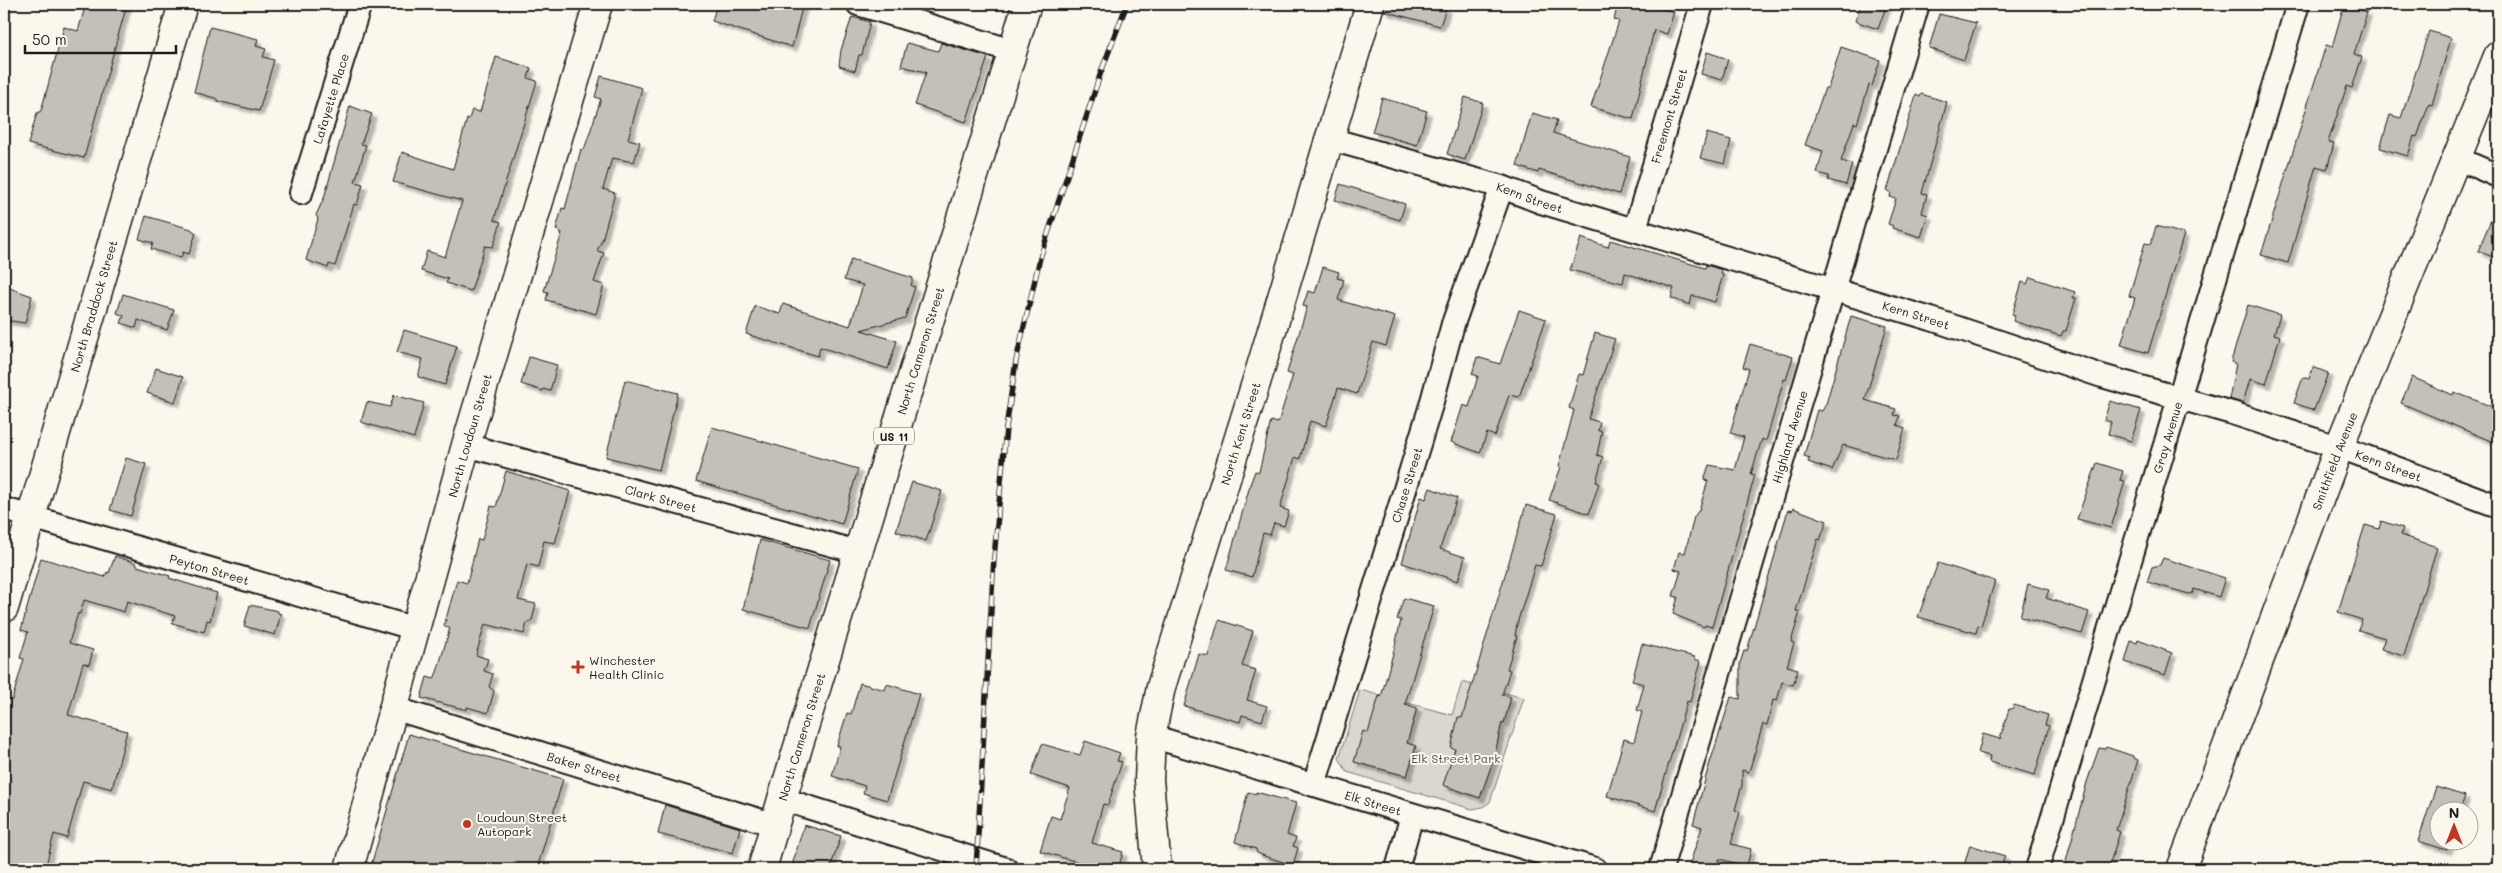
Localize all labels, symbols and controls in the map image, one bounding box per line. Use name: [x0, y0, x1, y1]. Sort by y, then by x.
scale bar: [25, 22, 176, 54]
text: 50 m: [32, 29, 67, 49]
street label: Lafayette Place: [309, 51, 352, 146]
street label: Freemont Street: [1647, 66, 1690, 165]
street label: Kern Street: [1495, 178, 1565, 216]
street label: North Braddock Street: [66, 238, 121, 374]
street label: North Cameron Street: [893, 285, 947, 416]
street label: Kern Street: [1881, 297, 1952, 333]
street label: North Loudoun Street: [444, 372, 495, 499]
street label: North Kent Street: [1217, 380, 1264, 487]
street label: Highland Avenue: [1768, 388, 1811, 485]
street label: Gray Avenue: [2149, 399, 2186, 475]
street label: Smithfield Avenue: [2308, 409, 2360, 512]
road number: US 11: [874, 428, 914, 444]
street label: Chase Street: [1387, 445, 1426, 525]
street label: Kern Street: [2353, 446, 2424, 485]
street label: Clark Street: [623, 481, 698, 516]
street label: Peyton Street: [168, 550, 251, 588]
place label: Winchester Health Clinic: [589, 652, 664, 682]
marker: Winchester Health Clinic: [571, 660, 585, 674]
street label: North Cameron Street: [774, 671, 828, 803]
street label: Baker Street: [545, 748, 623, 785]
park label: Elk Street Park: [1411, 750, 1501, 766]
street label: Elk Street: [1343, 787, 1403, 819]
north arrow: [2430, 800, 2480, 850]
text: N: [2449, 803, 2459, 822]
place label: Loudoun Street Autopark: [477, 809, 567, 839]
marker: Loudoun Street Autopark: [461, 818, 473, 830]

